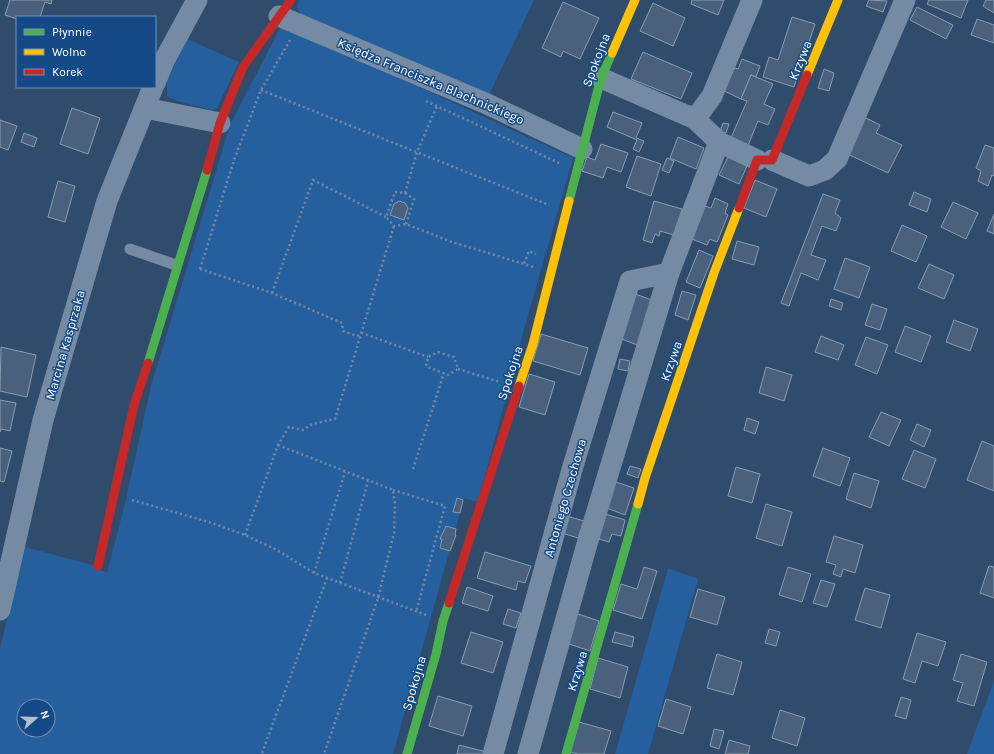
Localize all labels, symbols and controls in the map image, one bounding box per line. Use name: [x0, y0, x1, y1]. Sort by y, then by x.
legend: [16, 16, 156, 88]
text: Płynnie: [52, 25, 92, 39]
street label: Spokojna: [579, 31, 613, 89]
street label: Księdza Franciszka Blachnickiego: [335, 35, 527, 127]
street label: Krzywa: [785, 38, 815, 82]
text: Wolno: [52, 45, 86, 59]
text: Korek: [52, 65, 83, 79]
street label: Marcina Kasprzaka: [42, 288, 88, 402]
street label: Krzywa: [657, 339, 685, 383]
street label: Spokojna: [494, 344, 526, 402]
street label: Antoniego Czechowa: [541, 437, 589, 559]
street label: Krzywa: [564, 649, 590, 693]
street label: Spokojna: [399, 654, 429, 712]
north arrow: [16, 698, 56, 738]
text: N: [37, 709, 52, 721]

